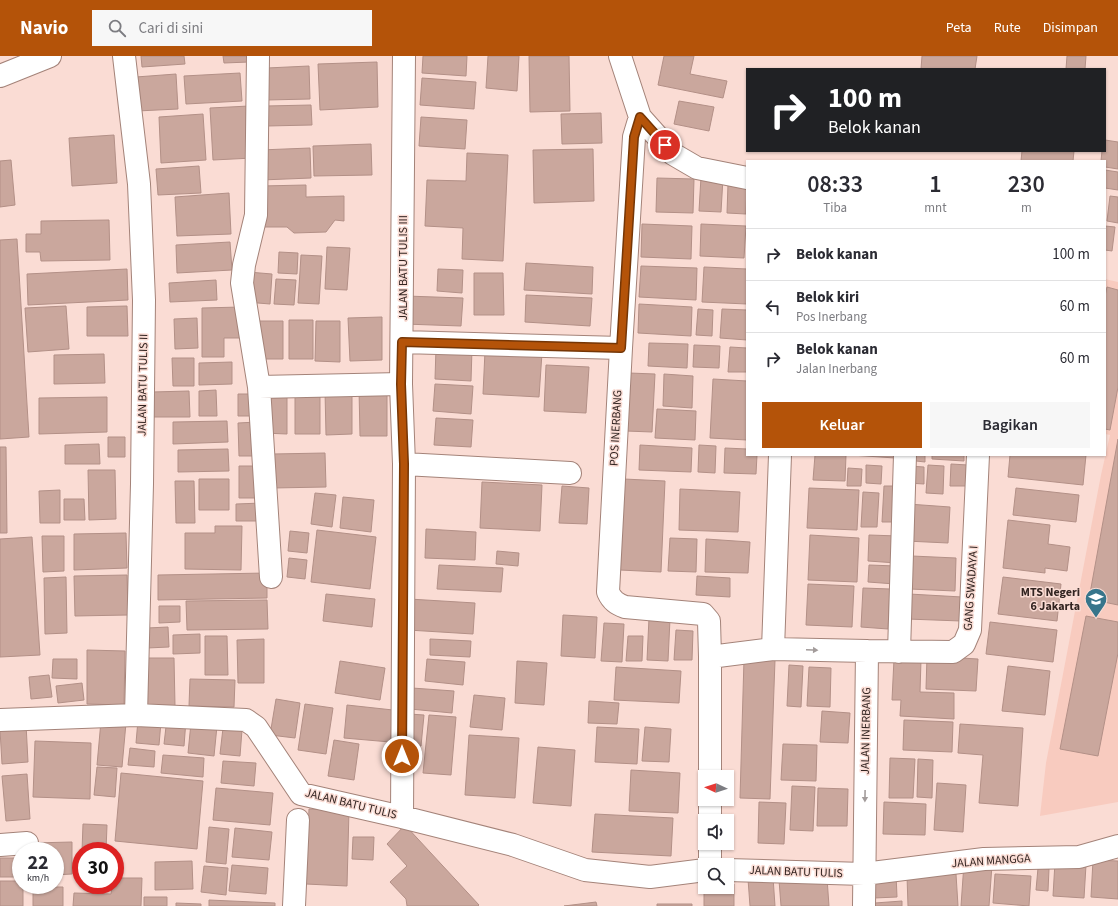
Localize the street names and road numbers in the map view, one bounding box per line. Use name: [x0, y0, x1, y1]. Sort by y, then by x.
street label: JALAN BATU TULIS III: [395, 215, 412, 321]
street label: JALAN BATU TULIS II: [134, 334, 152, 436]
street label: POS INERBANG: [606, 389, 626, 467]
street label: GANG SWADAYA I: [960, 545, 982, 631]
street label: JALAN INERBANG: [857, 687, 875, 775]
street label: JALAN BATU TULIS: [303, 784, 399, 824]
street label: JALAN MANGGA: [951, 850, 1032, 872]
street label: JALAN BATU TULIS: [749, 862, 843, 882]

